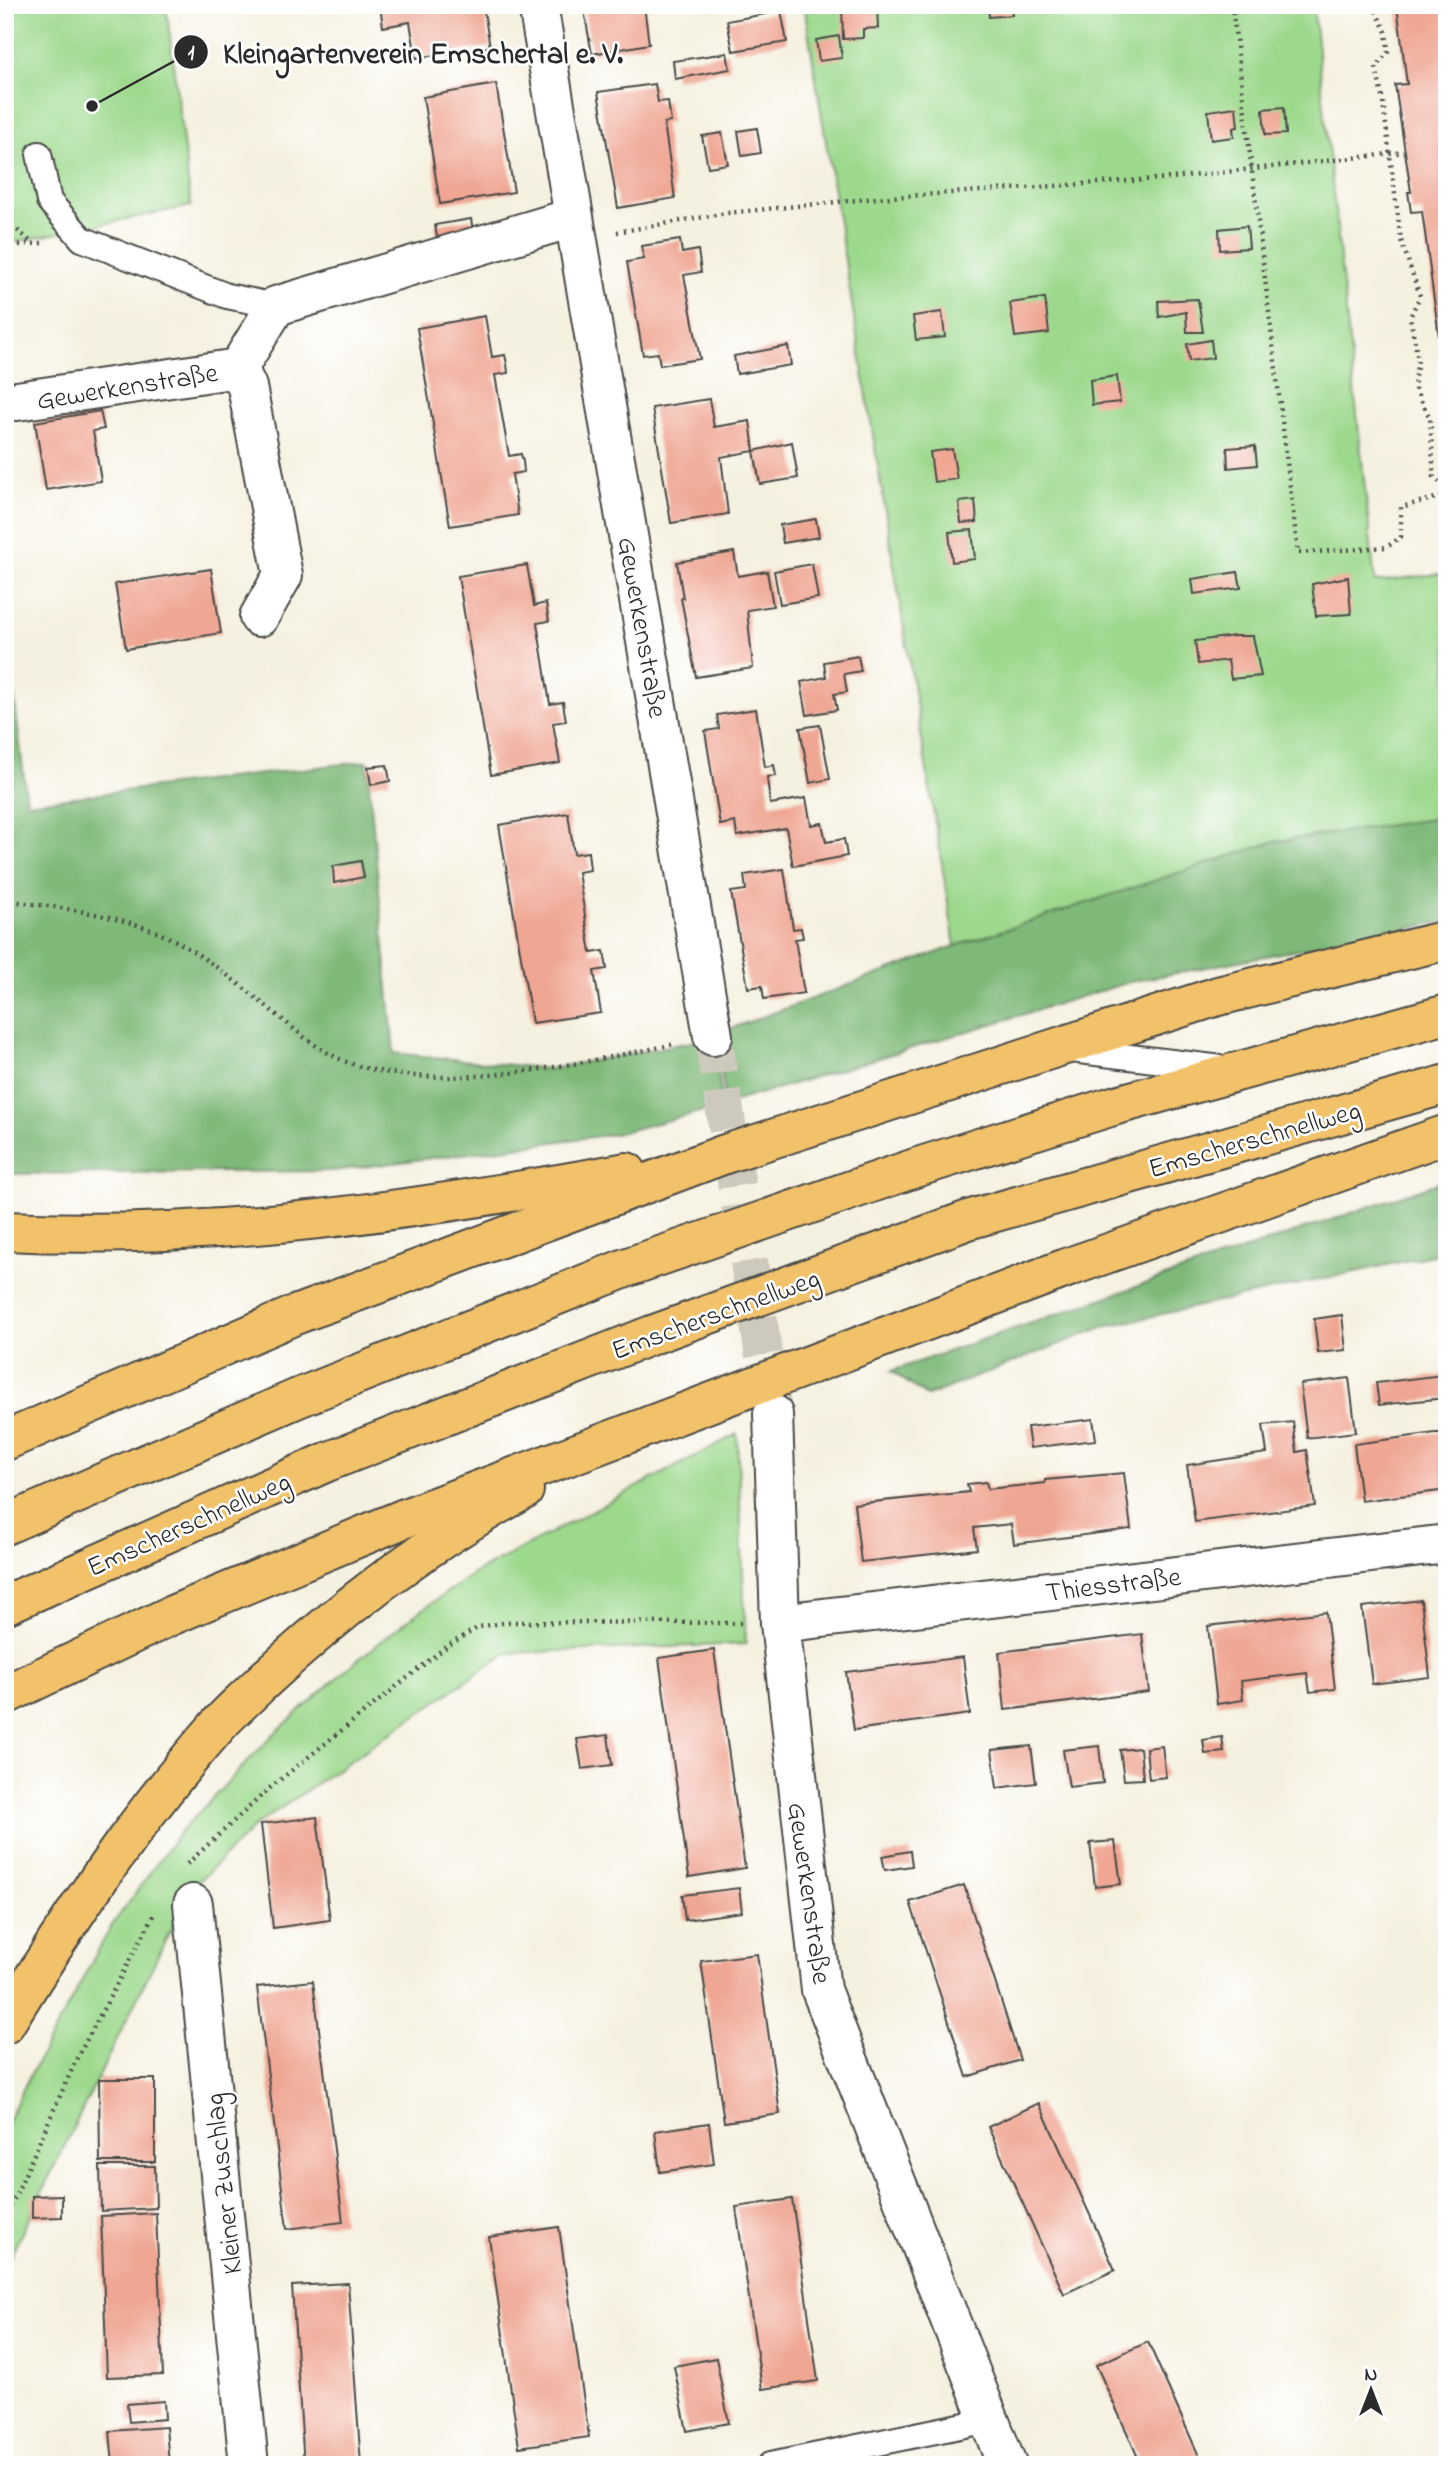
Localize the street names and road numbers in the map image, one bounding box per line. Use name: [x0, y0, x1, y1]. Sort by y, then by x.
street label: Gewerkenstraße: [34, 354, 222, 423]
street label: Gewerkenstraße: [604, 534, 677, 722]
street label: Emscherschnellweg: [1144, 1091, 1366, 1191]
street label: Emscherschnellweg: [606, 1260, 826, 1373]
street label: Emscherschnellweg: [81, 1463, 298, 1589]
street label: Thiesstraße: [1044, 1558, 1184, 1615]
street label: Gewerkenstraße: [775, 1800, 841, 1987]
street label: Kleiner Zuschlag: [196, 2091, 255, 2276]

